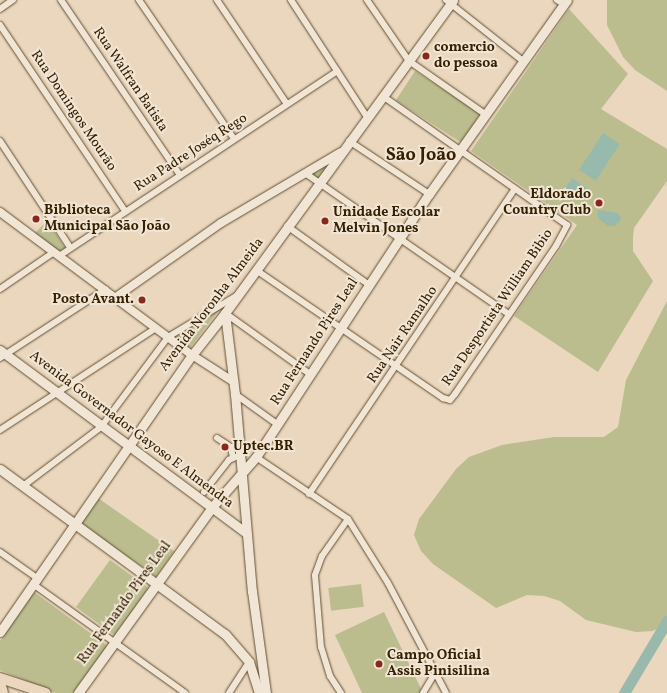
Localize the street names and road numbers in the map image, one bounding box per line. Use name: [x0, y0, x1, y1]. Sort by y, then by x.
street label: Rua Walfran Batista: [89, 24, 171, 136]
street label: Rua Domingos Mourão: [26, 48, 120, 174]
street label: Rua Padre Joséq Rego: [131, 110, 251, 196]
street label: Rua Desportista William Bibio: [439, 226, 557, 390]
street label: Avenida Noronha Almeida: [156, 235, 268, 375]
street label: Rua Fernando Pires Leal: [268, 275, 362, 409]
street label: Rua Nair Ramalho: [364, 283, 442, 387]
street label: Avenida Governador Gayoso E Almendra: [26, 348, 236, 512]
street label: Rua Fernando Pires Leal: [75, 538, 175, 668]

